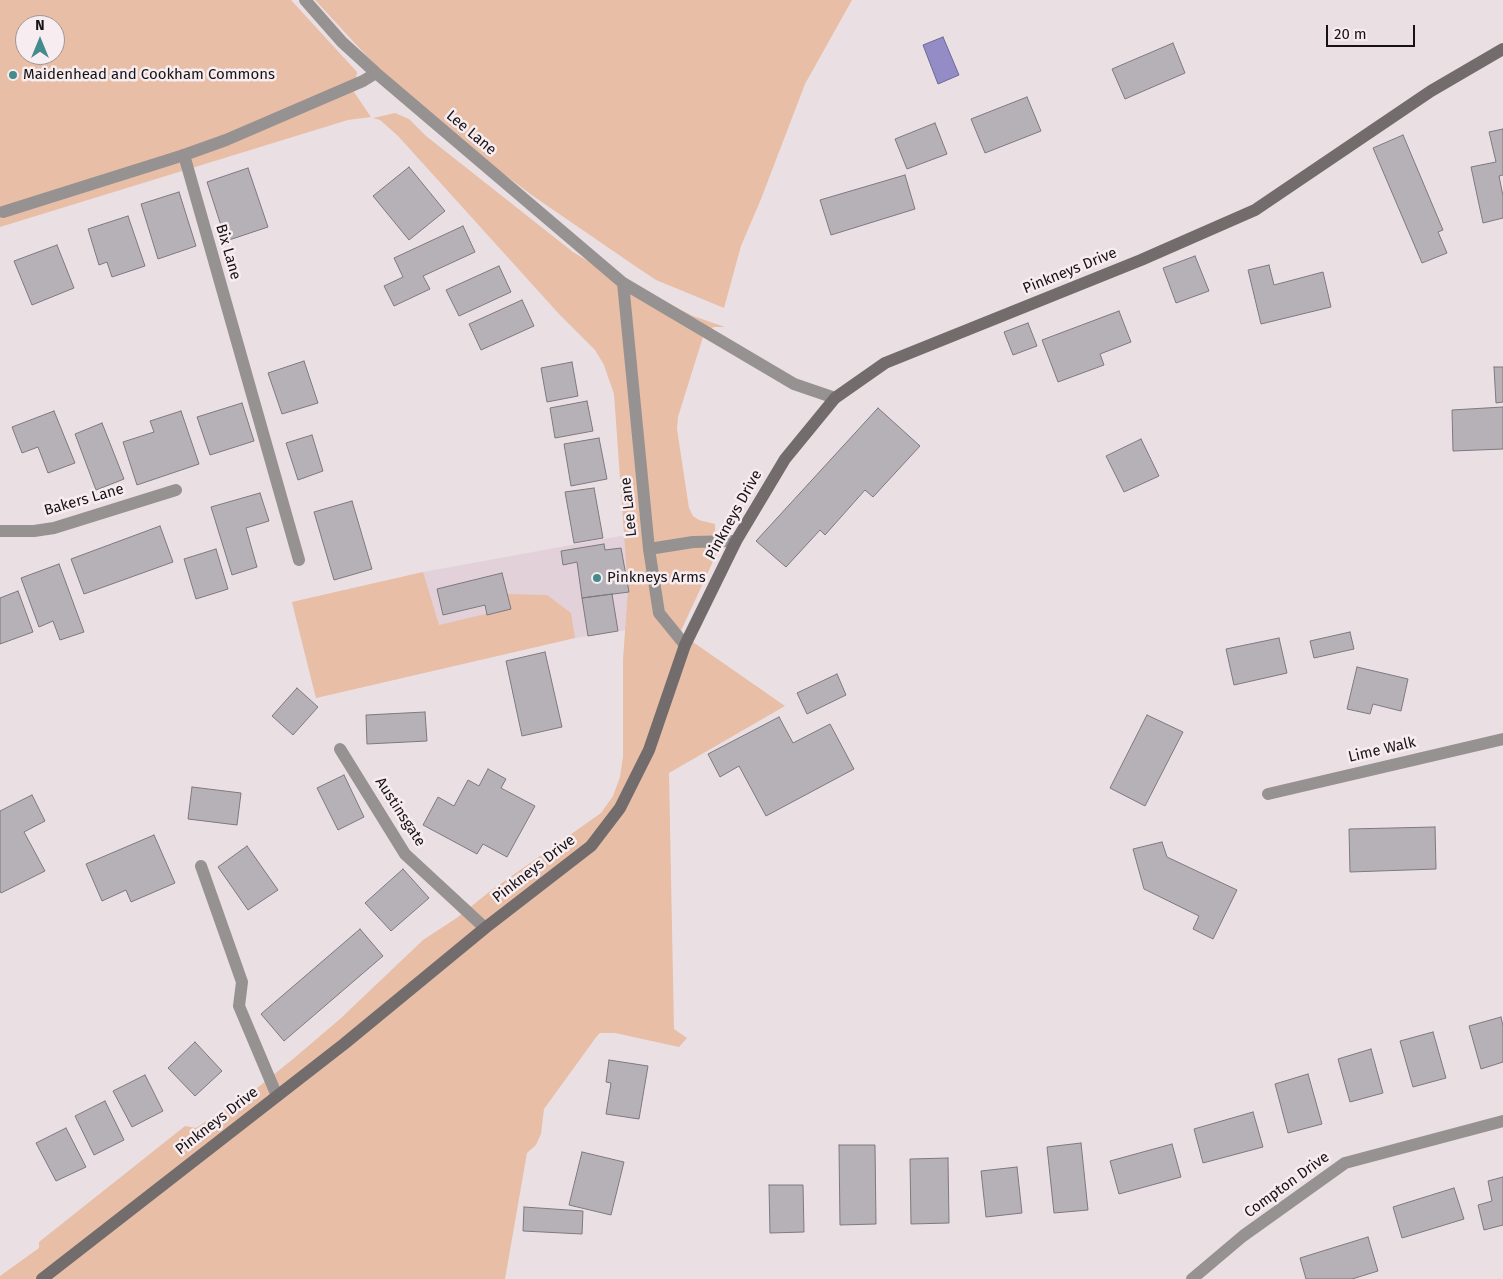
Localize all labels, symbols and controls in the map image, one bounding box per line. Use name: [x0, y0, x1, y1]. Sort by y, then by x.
north arrow: [15, 15, 65, 65]
scale bar: [1328, 15, 1417, 47]
text: N: [35, 17, 45, 34]
text: 20 m: [1334, 25, 1367, 43]
place label: Maidenhead and Cookham Commons: [23, 66, 275, 84]
marker: Maidenhead and Cookham Commons: [7, 69, 19, 81]
street label: Lee Lane: [442, 107, 500, 159]
street label: Bix Lane: [211, 222, 245, 282]
street label: Pinkneys Drive: [1020, 244, 1120, 298]
street label: Pinkneys Drive: [702, 467, 766, 563]
street label: Lee Lane: [617, 476, 641, 538]
street label: Bakers Lane: [42, 480, 126, 520]
place label: Pinkneys Arms: [607, 569, 706, 587]
marker: Pinkneys Arms: [591, 572, 603, 584]
street label: Lime Walk: [1346, 734, 1418, 766]
street label: Austinsgate: [371, 774, 429, 850]
street label: Pinkneys Drive: [489, 831, 579, 907]
street label: Pinkneys Drive: [172, 1083, 262, 1159]
street label: Compton Drive: [1241, 1148, 1333, 1222]

